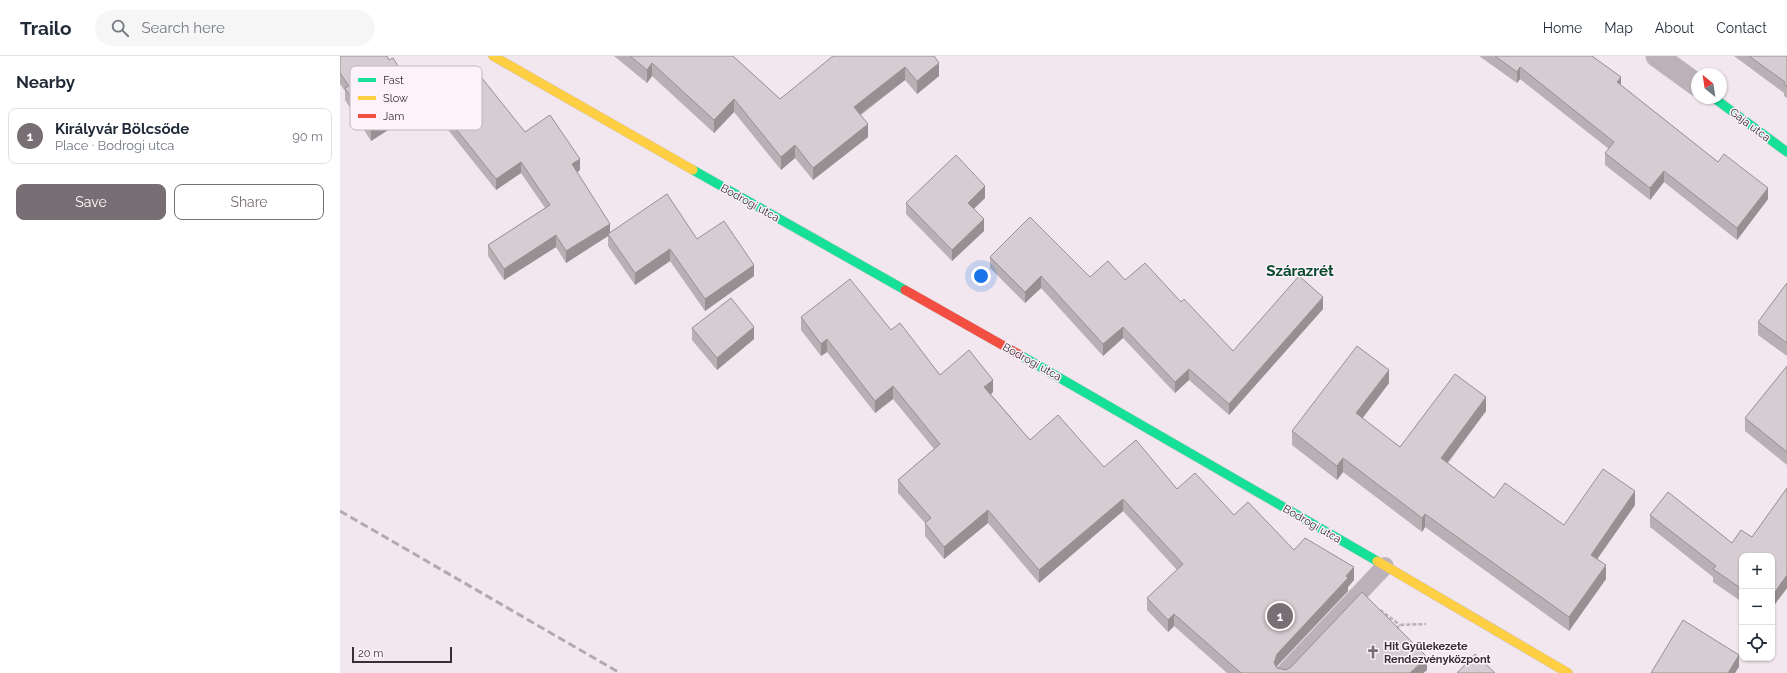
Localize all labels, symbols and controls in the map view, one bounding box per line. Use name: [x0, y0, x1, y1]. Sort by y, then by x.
search box: [95, 10, 375, 46]
text: Trailo: [20, 17, 71, 39]
icon: search: [109, 17, 131, 39]
text: Search here: [141, 19, 225, 37]
text: Home: [1543, 20, 1582, 36]
text: Map: [1604, 20, 1633, 36]
text: About: [1655, 20, 1694, 36]
text: Contact: [1716, 20, 1767, 36]
legend: [350, 66, 482, 130]
north arrow: [1691, 68, 1727, 104]
text: Nearby: [16, 72, 75, 92]
text: Fast: [383, 74, 404, 87]
text: Slow: [383, 92, 408, 105]
street label: Gaja utca: [1727, 106, 1773, 144]
text: Jam: [383, 110, 404, 123]
text: Királyvár Bölcsőde: [55, 120, 189, 138]
text: 1: [27, 129, 33, 144]
text: 90 m: [292, 129, 323, 144]
text: Place · Bodrogi utca: [55, 138, 174, 153]
street label: Bodrogi utca: [718, 182, 782, 224]
button: Save: [16, 184, 166, 220]
button: Share: [174, 184, 324, 220]
district label: Szárazrét: [1266, 262, 1334, 280]
your location: [971, 266, 991, 286]
street label: Bodrogi utca: [1000, 341, 1064, 383]
street label: Bodrogi utca: [1281, 502, 1343, 546]
map controls: [1739, 553, 1775, 661]
button: +: [1739, 553, 1775, 589]
button: −: [1739, 589, 1775, 625]
pin: 1: [1267, 601, 1293, 631]
button: locate: [1739, 625, 1775, 661]
place label: Hit Gyülekezete Rendezvényközpont: [1384, 640, 1492, 666]
church icon: Hit Gyülekezete Rendezvényközpont: [1365, 644, 1381, 660]
scale bar: [352, 645, 452, 664]
text: 20 m: [358, 647, 383, 660]

